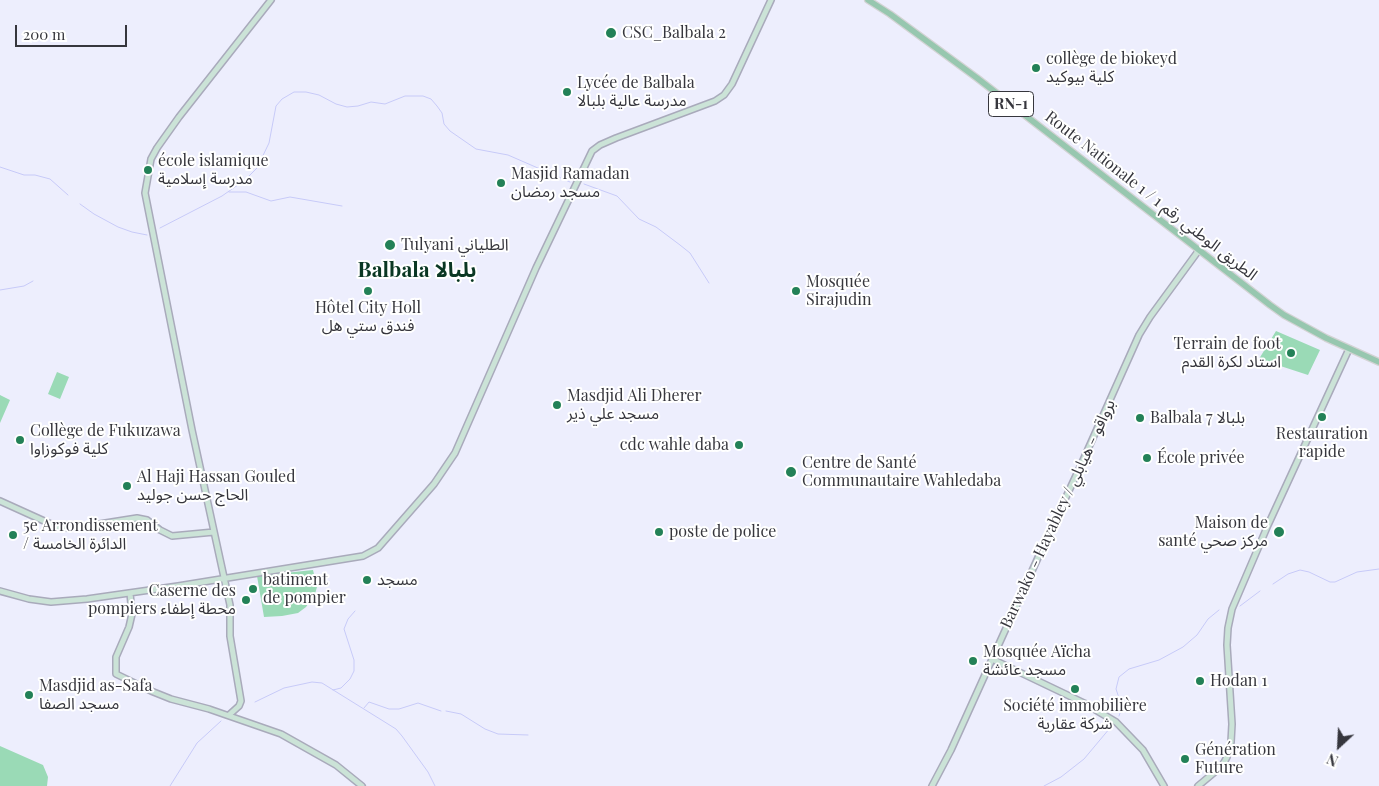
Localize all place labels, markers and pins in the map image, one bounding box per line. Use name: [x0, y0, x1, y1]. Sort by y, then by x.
place label: CSC_Balbala 2: [622, 23, 726, 43]
marker: CSC_Balbala 2: [604, 26, 618, 40]
place label: collège de biokeyd كلية بيوكيد: [1046, 49, 1177, 87]
marker: collège de biokeyd كلية بيوكيد: [1030, 62, 1042, 74]
place label: Lycée de Balbala مدرسة عالية بلبالا: [577, 73, 695, 111]
marker: Lycée de Balbala مدرسة عالية بلبالا: [561, 86, 573, 98]
place label: école islamique مدرسة إسلامية: [158, 151, 269, 189]
marker: école islamique مدرسة إسلامية: [142, 164, 154, 176]
place label: Masjid Ramadan مسجد رمضان: [511, 164, 630, 202]
marker: Masjid Ramadan مسجد رمضان: [495, 177, 507, 189]
place label: Tulyani الطلياني: [401, 235, 509, 255]
marker: Tulyani الطلياني: [383, 238, 397, 252]
place label: Mosquée Sirajudin: [806, 272, 872, 310]
marker: Hôtel City Holl فندق ستي هل: [362, 285, 374, 297]
marker: Mosquée Sirajudin: [790, 285, 802, 297]
place label: Hôtel City Holl فندق ستي هل: [315, 298, 421, 336]
place label: Terrain de foot استاد لكرة القدم: [1174, 334, 1281, 372]
marker: Terrain de foot استاد لكرة القدم: [1285, 347, 1297, 359]
place label: Masdjid Ali Dherer مسجد علي ذير: [567, 386, 702, 424]
marker: Masdjid Ali Dherer مسجد علي ذير: [551, 399, 563, 411]
place label: Balbala 7 بلبالا: [1150, 408, 1245, 428]
marker: Restauration rapide: [1316, 411, 1328, 423]
marker: Balbala 7 بلبالا: [1134, 412, 1146, 424]
place label: Collège de Fukuzawa كلية فوكوزاوا: [30, 421, 181, 459]
place label: Restauration rapide: [1276, 424, 1368, 462]
marker: Collège de Fukuzawa كلية فوكوزاوا: [14, 434, 26, 446]
place label: cdc wahle daba: [620, 435, 729, 455]
marker: cdc wahle daba: [733, 439, 745, 451]
place label: École privée: [1157, 448, 1245, 468]
marker: École privée: [1141, 452, 1153, 464]
place label: Centre de Santé Communautaire Wahledaba: [802, 453, 1001, 491]
marker: Centre de Santé Communautaire Wahledaba: [784, 465, 798, 479]
place label: Al Haji Hassan Gouled الحاج حسن جوليد: [137, 467, 296, 505]
marker: Al Haji Hassan Gouled الحاج حسن جوليد: [121, 480, 133, 492]
place label: Maison de santé مركز صحي: [1158, 513, 1268, 551]
place label: 5e Arrondissement / الدائرة الخامسة: [23, 516, 158, 554]
place label: poste de police: [669, 522, 776, 542]
marker: Maison de santé مركز صحي: [1272, 525, 1286, 539]
marker: poste de police: [653, 526, 665, 538]
marker: 5e Arrondissement / الدائرة الخامسة: [7, 529, 19, 541]
place label: batiment de pompier: [263, 570, 346, 608]
place label: مسجد: [377, 570, 418, 590]
marker: مسجد: [361, 574, 373, 586]
place label: Caserne des pompiers محطة إطفاء: [88, 581, 236, 619]
marker: batiment de pompier: [247, 583, 259, 595]
marker: Caserne des pompiers محطة إطفاء: [240, 594, 252, 606]
place label: Mosquée Aïcha مسجد عائشة: [983, 642, 1091, 680]
marker: Mosquée Aïcha مسجد عائشة: [967, 655, 979, 667]
place label: Hodan 1: [1210, 671, 1267, 691]
marker: Hodan 1: [1194, 675, 1206, 687]
place label: Masdjid as-Safa مسجد الصفا: [39, 676, 153, 714]
marker: Société immobilière شركة عقارية: [1069, 683, 1081, 695]
marker: Masdjid as-Safa مسجد الصفا: [23, 689, 35, 701]
place label: Société immobilière شركة عقارية: [1003, 696, 1147, 734]
place label: Génération Future: [1195, 740, 1276, 778]
marker: Génération Future: [1179, 753, 1191, 765]

